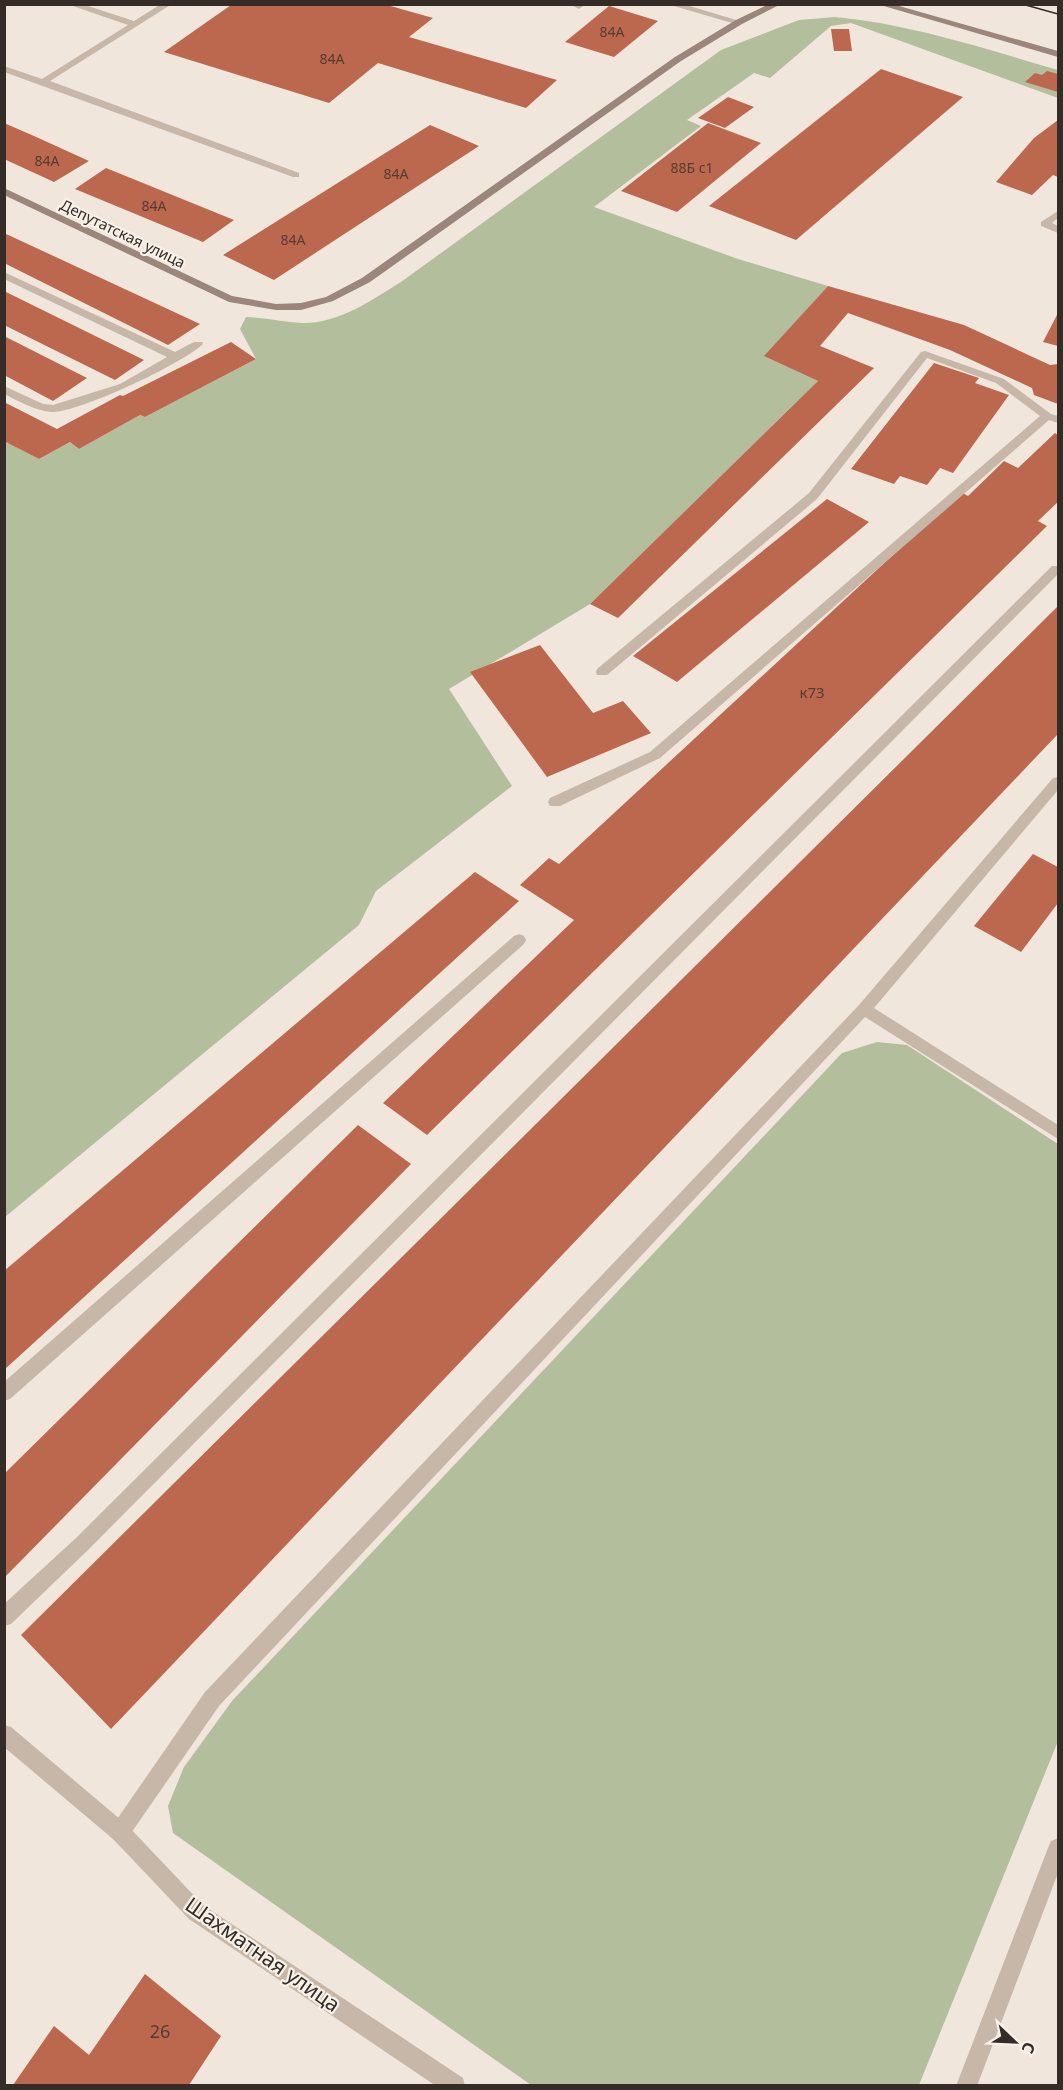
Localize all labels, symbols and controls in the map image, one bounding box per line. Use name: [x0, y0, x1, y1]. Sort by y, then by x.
house number: 84А: [600, 22, 625, 41]
house number: 84А: [320, 49, 345, 68]
house number: 84А: [35, 151, 60, 170]
house number: 88Б с1: [670, 158, 714, 177]
house number: 84А: [384, 164, 409, 183]
street label: Депутатская улица: [57, 194, 189, 272]
house number: 84А: [142, 196, 167, 215]
house number: 84А: [281, 230, 306, 249]
house number: к73: [799, 682, 825, 702]
street label: Шахматная улица: [180, 1890, 346, 2018]
north arrow: [985, 2012, 1045, 2072]
house number: 26: [150, 2019, 170, 2043]
text: С: [1017, 2039, 1041, 2057]

